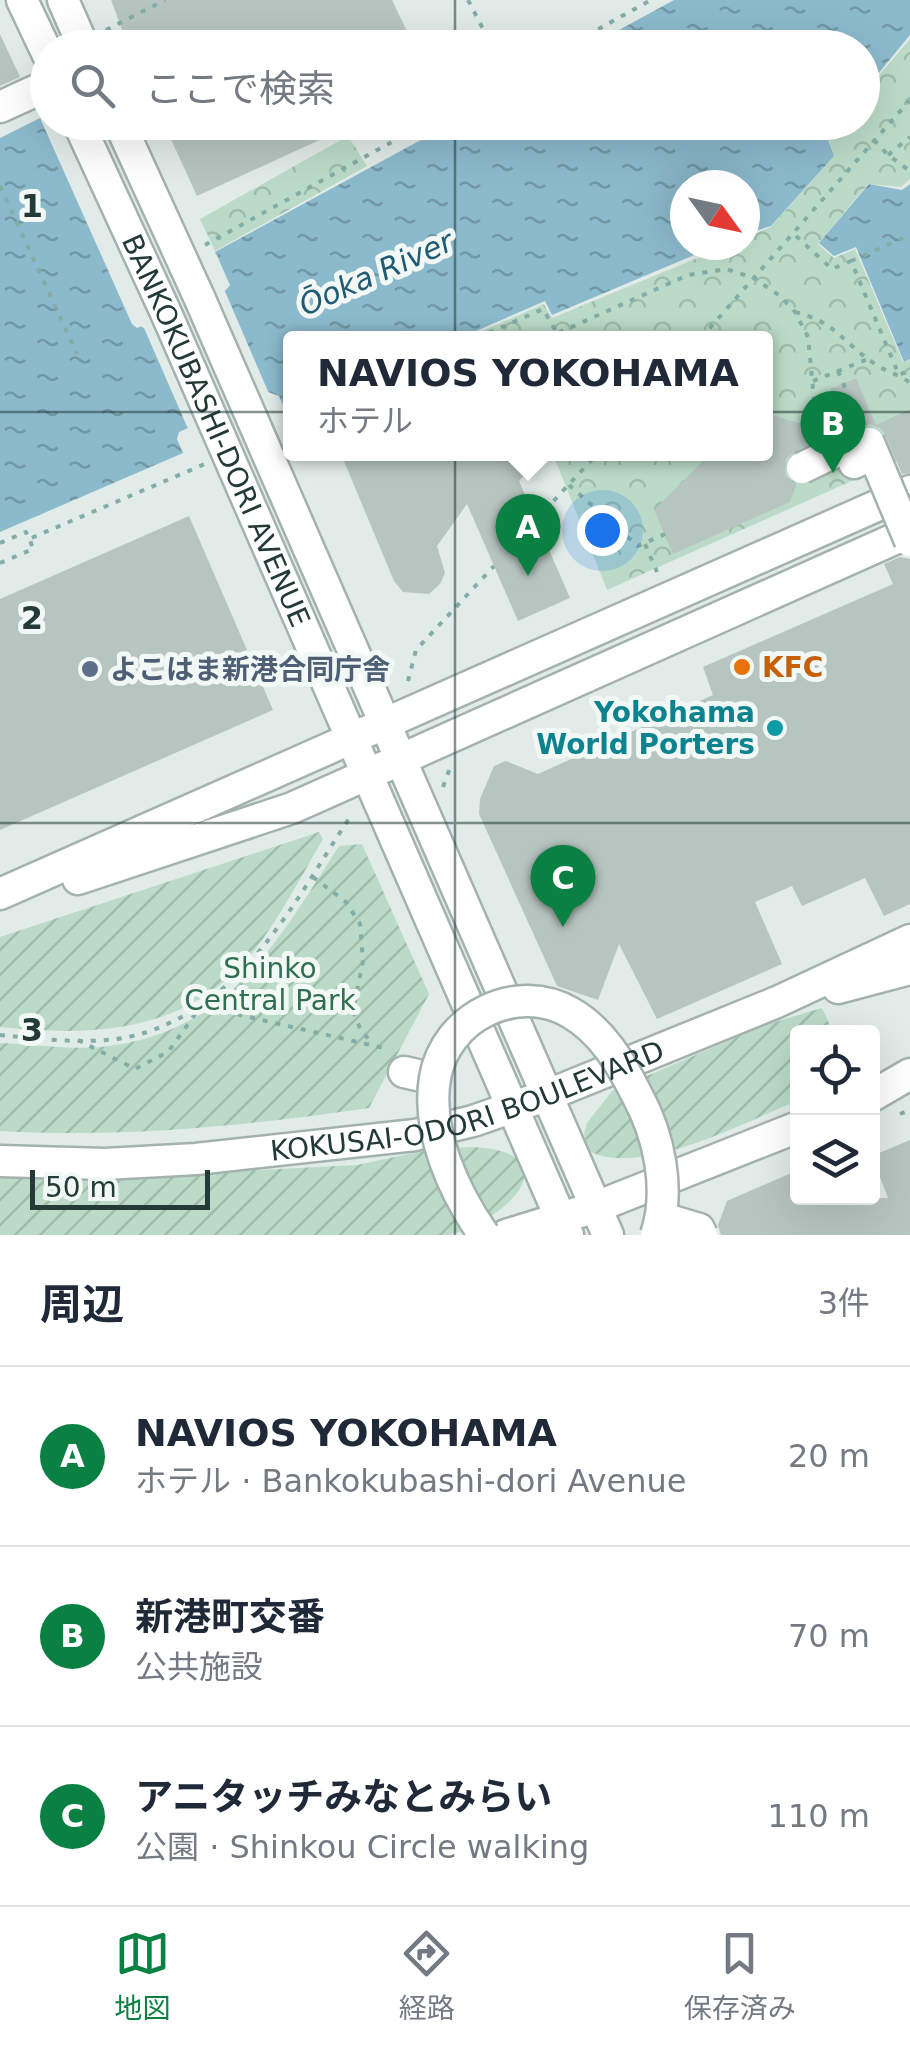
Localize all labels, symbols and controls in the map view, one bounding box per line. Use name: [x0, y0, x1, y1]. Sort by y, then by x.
search box: [30, 30, 880, 140]
icon: search: [65, 58, 120, 113]
text: ここで検索: [145, 67, 335, 111]
north arrow: [670, 170, 760, 260]
text: 1: [21, 187, 43, 225]
water label: Ōoka River: [294, 223, 460, 323]
street label: BANKOKUBASHI-DORI AVENUE: [115, 229, 317, 632]
popup: [283, 331, 773, 461]
text: NAVIOS YOKOHAMA: [317, 351, 739, 395]
pin: B: [800, 390, 866, 473]
text: ホテル: [317, 402, 413, 440]
pin: A: [496, 494, 560, 576]
your location: [577, 505, 628, 556]
text: 2: [21, 599, 43, 637]
place label: KFC: [762, 651, 823, 684]
place label: よこはま新港合同庁舎: [110, 653, 390, 686]
marker: KFC: [731, 656, 753, 678]
marker: よこはま新港合同庁舎: [79, 658, 101, 680]
place label: Yokohama World Porters: [536, 696, 755, 761]
marker: Yokohama World Porters: [764, 717, 786, 739]
pin: C: [530, 844, 596, 927]
park label: Shinko Central Park: [184, 952, 356, 1017]
text: 3: [21, 1011, 43, 1049]
map controls: [790, 1025, 880, 1205]
button: locate: [790, 1025, 880, 1115]
street label: KOKUSAI-ODORI BOULEVARD: [269, 1033, 669, 1167]
button: layers: [790, 1115, 880, 1205]
scale bar: [30, 1165, 210, 1210]
text: 50 m: [45, 1171, 117, 1204]
text: 周辺: [40, 1280, 124, 1329]
text: 3件: [818, 1284, 870, 1322]
text: NAVIOS YOKOHAMA: [135, 1411, 557, 1455]
text: A: [60, 1437, 85, 1475]
text: 20 m: [788, 1437, 870, 1475]
text: ホテル · Bankokubashi-dori Avenue: [135, 1462, 686, 1500]
text: 新港町交番: [135, 1595, 325, 1639]
text: B: [60, 1617, 85, 1655]
text: 70 m: [788, 1617, 870, 1655]
text: 公共施設: [135, 1648, 263, 1686]
text: アニタッチみなとみらい: [135, 1775, 552, 1819]
text: C: [61, 1797, 84, 1835]
text: 110 m: [768, 1797, 870, 1835]
text: 公園 · Shinkou Circle walking: [135, 1828, 589, 1866]
tab: 地図: [114, 1926, 170, 2026]
tab: 経路: [399, 1926, 455, 2026]
tab: 保存済み: [684, 1926, 796, 2026]

